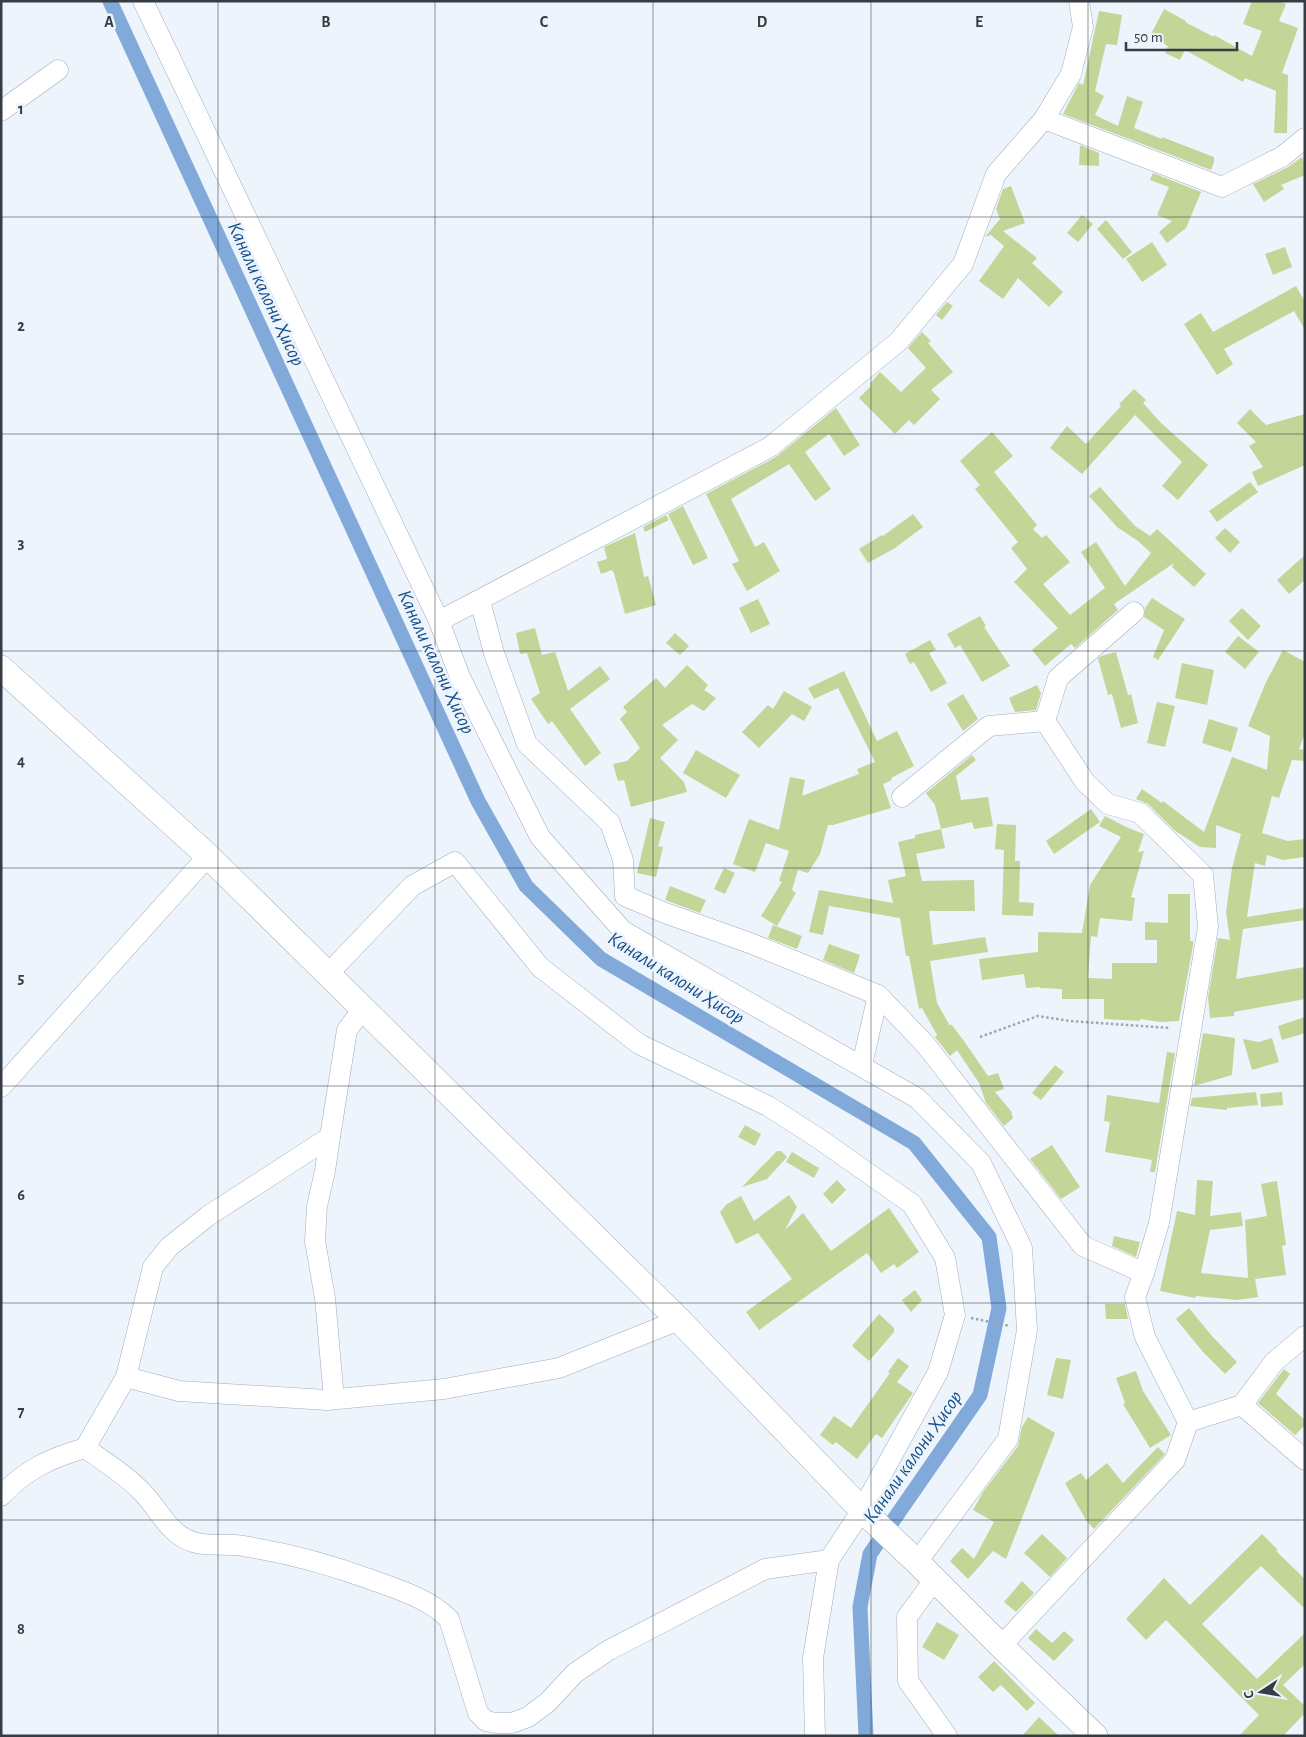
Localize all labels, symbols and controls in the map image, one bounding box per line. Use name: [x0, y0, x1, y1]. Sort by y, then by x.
text: A: [104, 14, 114, 30]
text: B: [321, 14, 331, 30]
text: C: [540, 14, 549, 30]
text: D: [757, 14, 768, 30]
text: E: [975, 14, 983, 30]
scale bar: [1126, 20, 1237, 52]
text: 50 m: [1134, 30, 1163, 45]
text: 1: [18, 101, 24, 117]
water label: Канали калони Ҳисор: [224, 219, 308, 369]
text: 2: [17, 318, 25, 334]
text: 3: [18, 535, 25, 551]
water label: Канали калони Ҳисор: [394, 587, 478, 737]
text: 4: [17, 753, 25, 769]
water label: Канали калони Ҳисор: [604, 928, 748, 1028]
text: 5: [18, 970, 25, 986]
text: 6: [17, 1187, 25, 1203]
water label: Канали калони Ҳисор: [860, 1387, 966, 1527]
text: 7: [18, 1404, 25, 1420]
text: 8: [17, 1621, 25, 1637]
north arrow: [1236, 1667, 1286, 1717]
text: С: [1242, 1689, 1257, 1700]

